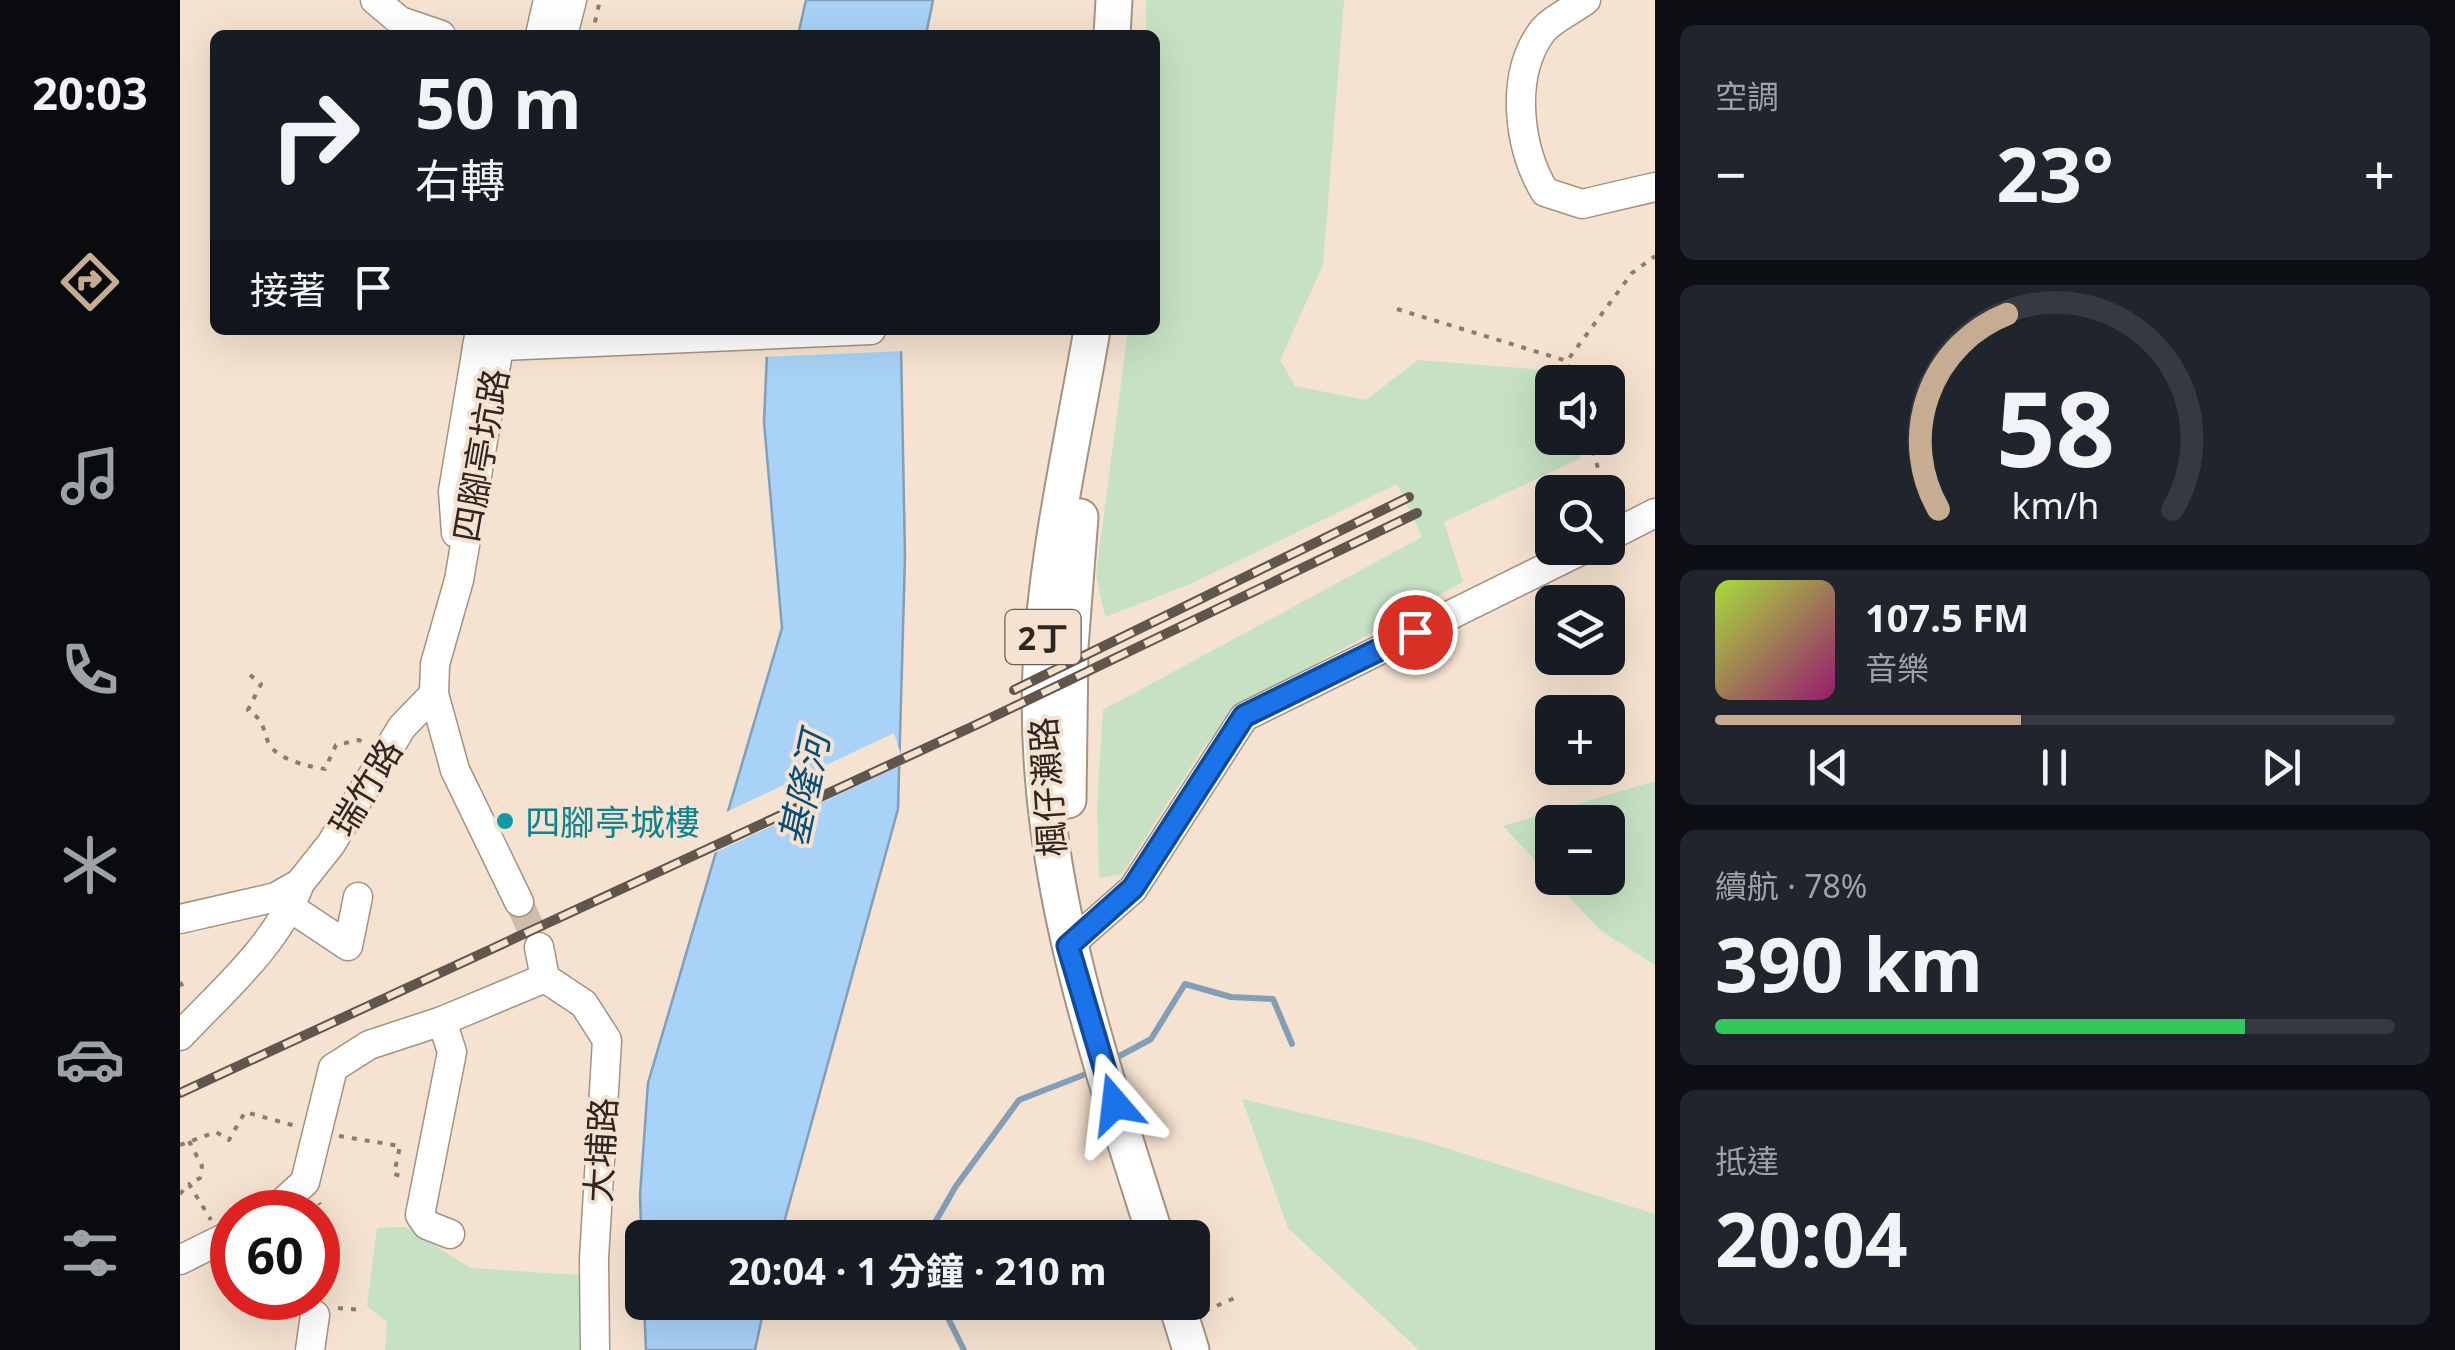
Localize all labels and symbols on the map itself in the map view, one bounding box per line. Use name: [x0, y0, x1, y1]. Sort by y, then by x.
street label: 四腳亭坑路: [442, 365, 518, 545]
pin: [1373, 590, 1458, 675]
road number: 2丁: [1006, 610, 1080, 664]
street label: 楓仔瀨路: [1019, 716, 1075, 858]
water label: 基隆河: [766, 721, 842, 850]
street label: 瑞竹路: [318, 730, 412, 844]
place label: 四腳亭城樓: [525, 798, 700, 845]
marker: 四腳亭城樓: [494, 810, 516, 832]
position arrow: [1063, 1052, 1167, 1156]
street label: 大埔路: [574, 1096, 626, 1204]
speed limit sign: 60: [210, 1190, 340, 1320]

